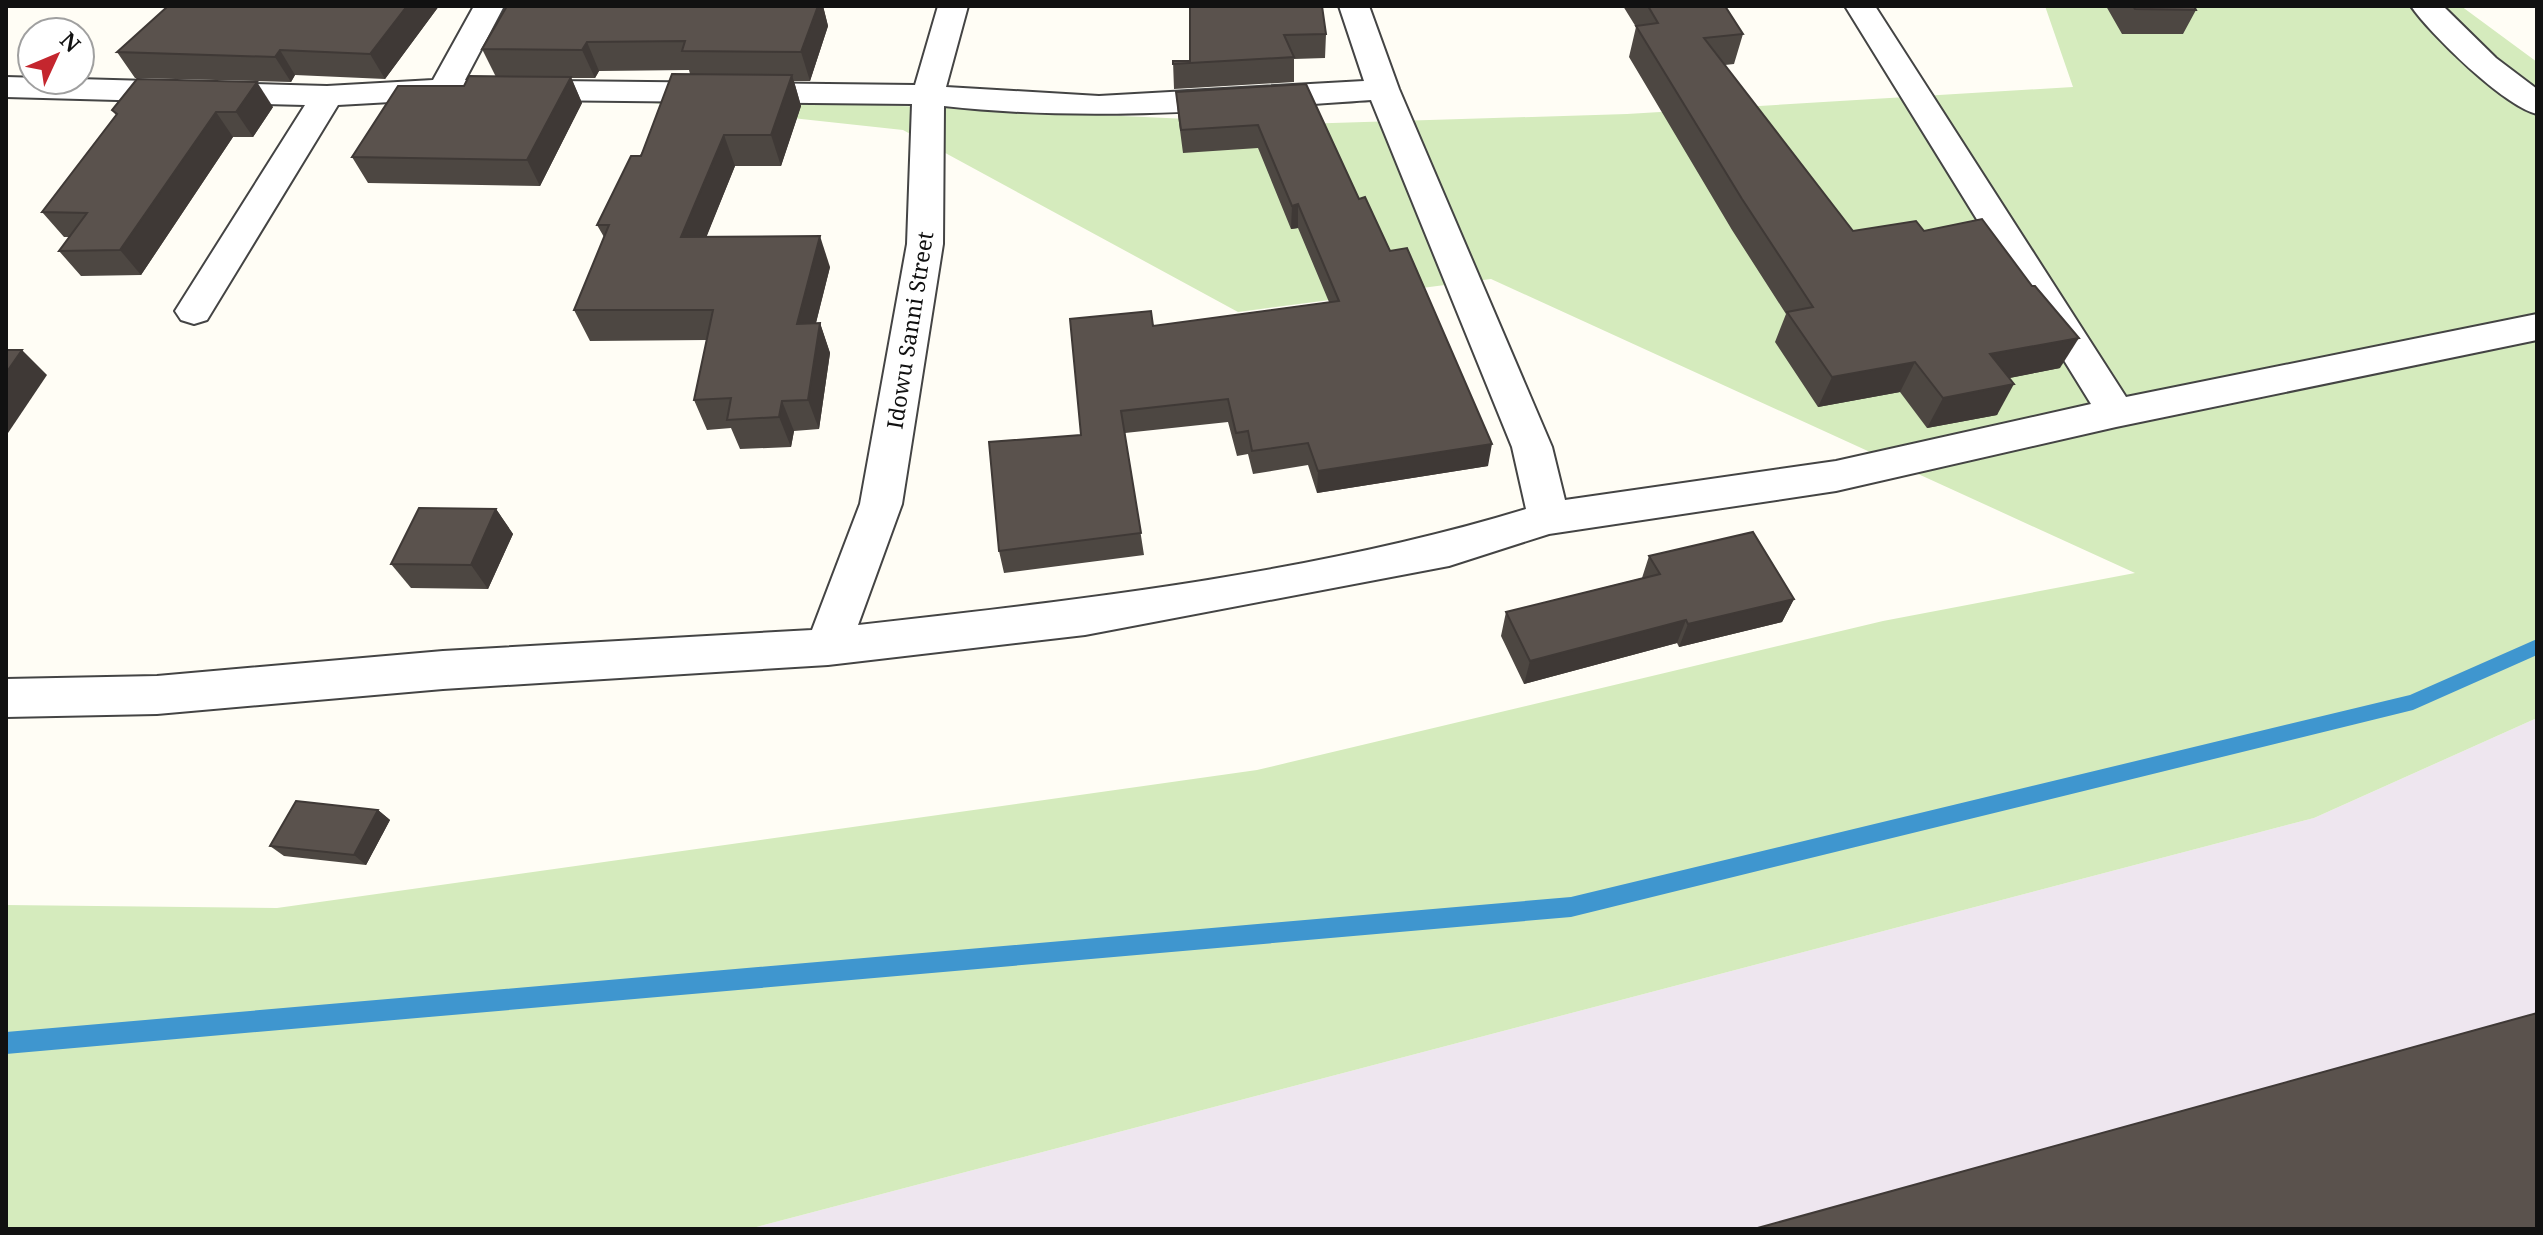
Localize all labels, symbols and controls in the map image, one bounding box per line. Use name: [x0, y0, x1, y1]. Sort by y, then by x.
north arrow: [16, 16, 96, 96]
text: N: [54, 25, 88, 58]
street label: Idowu Sanni Street: [879, 229, 939, 431]

